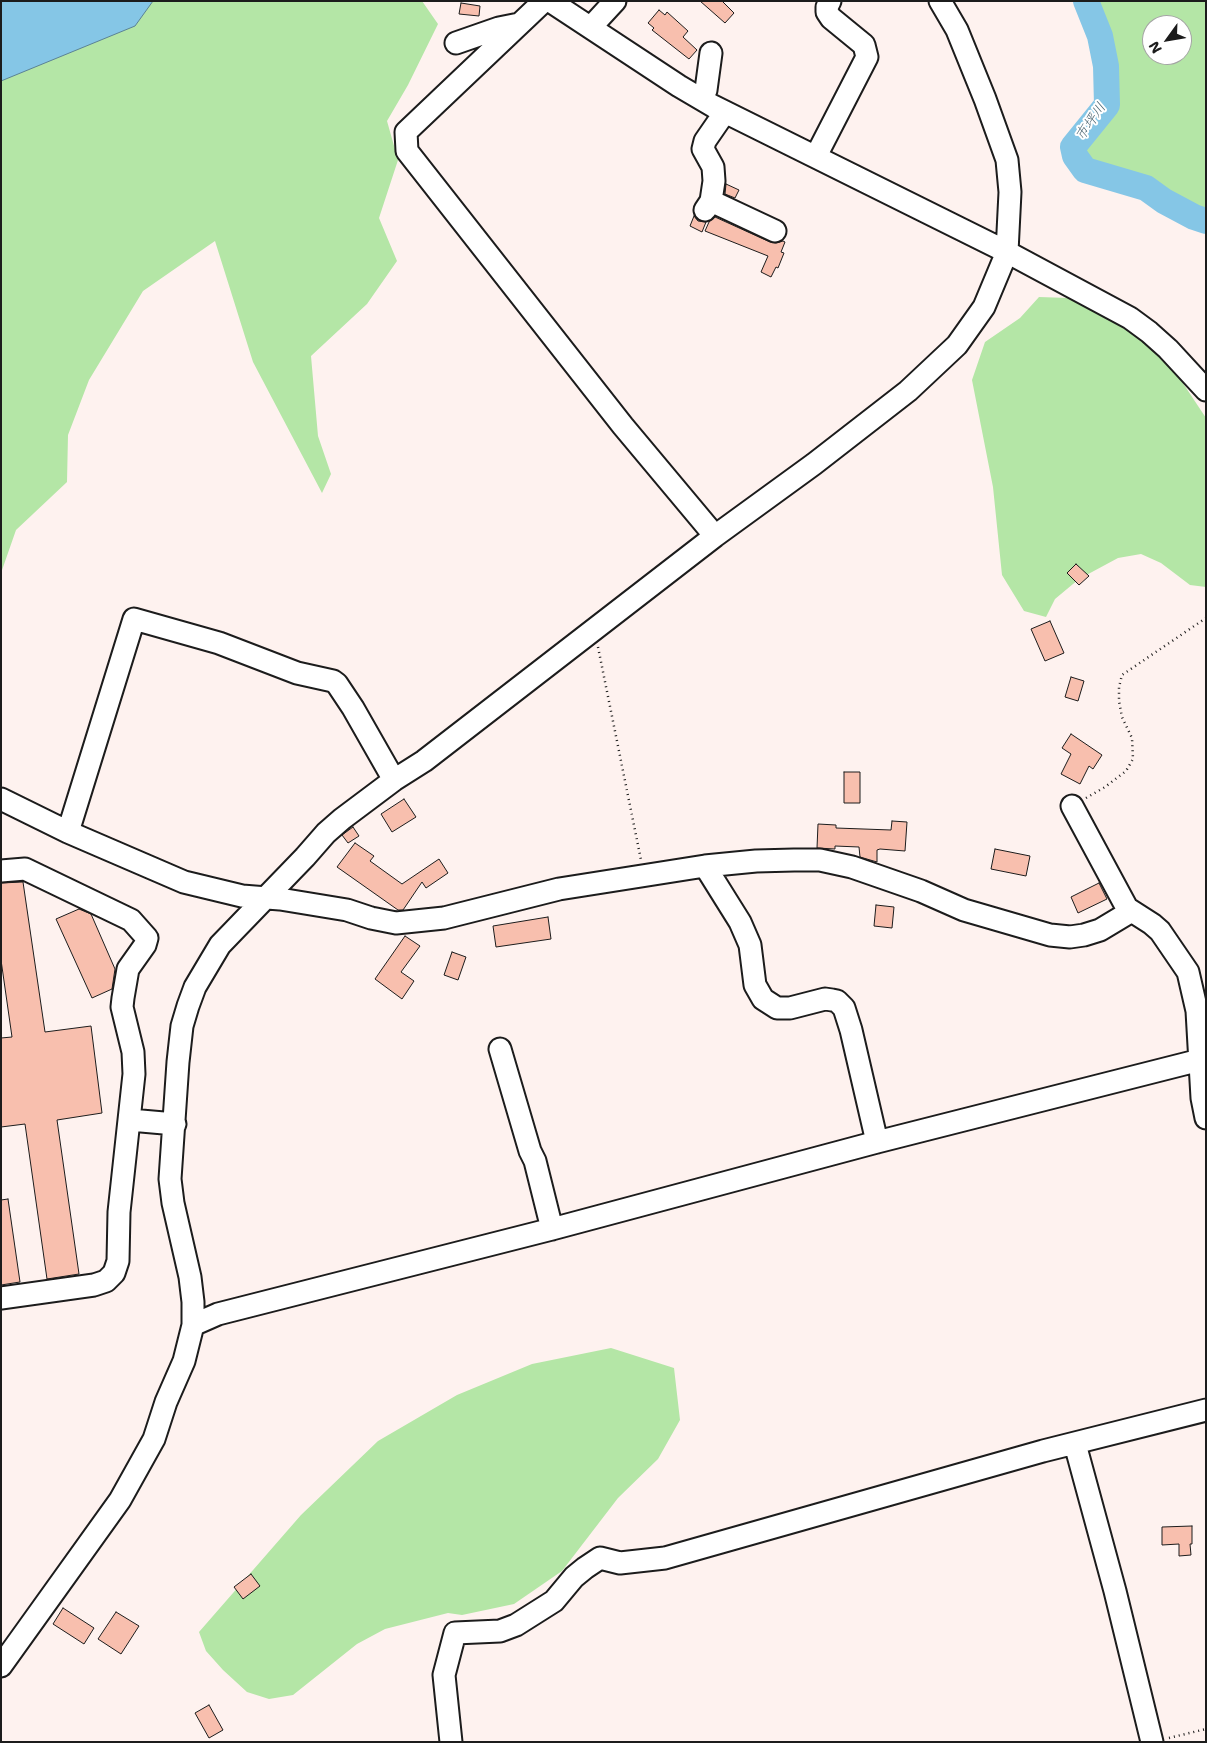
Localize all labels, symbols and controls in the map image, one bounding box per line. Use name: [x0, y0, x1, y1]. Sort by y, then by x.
north arrow: [1142, 15, 1192, 65]
text: N: [1145, 38, 1166, 57]
water label: 市坪川: [1072, 100, 1110, 144]

